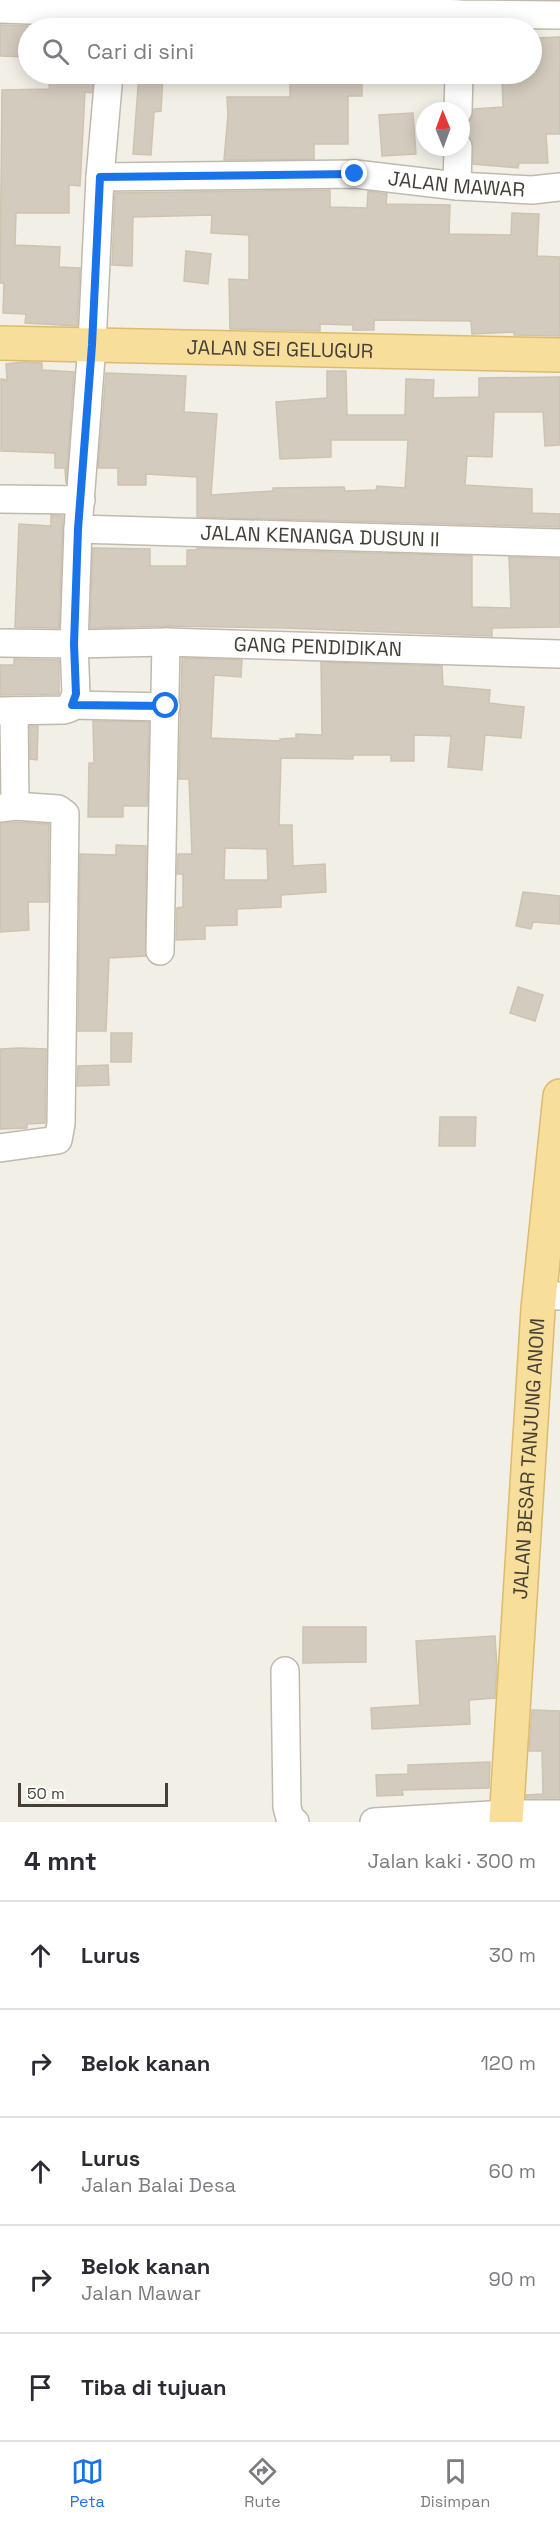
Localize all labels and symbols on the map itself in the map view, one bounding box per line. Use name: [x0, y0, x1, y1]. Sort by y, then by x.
north arrow: [416, 102, 470, 156]
route end: [341, 160, 367, 186]
street label: JALAN MAWAR: [387, 165, 526, 203]
street label: JALAN SEI GELUGUR: [186, 334, 374, 364]
street label: JALAN KENANGA DUSUN II: [200, 520, 440, 552]
street label: GANG PENDIDIKAN: [233, 631, 402, 662]
route start: [152, 692, 178, 718]
street label: JALAN BESAR TANJUNG ANOM: [507, 1317, 550, 1600]
scale bar: [18, 1780, 168, 1808]

